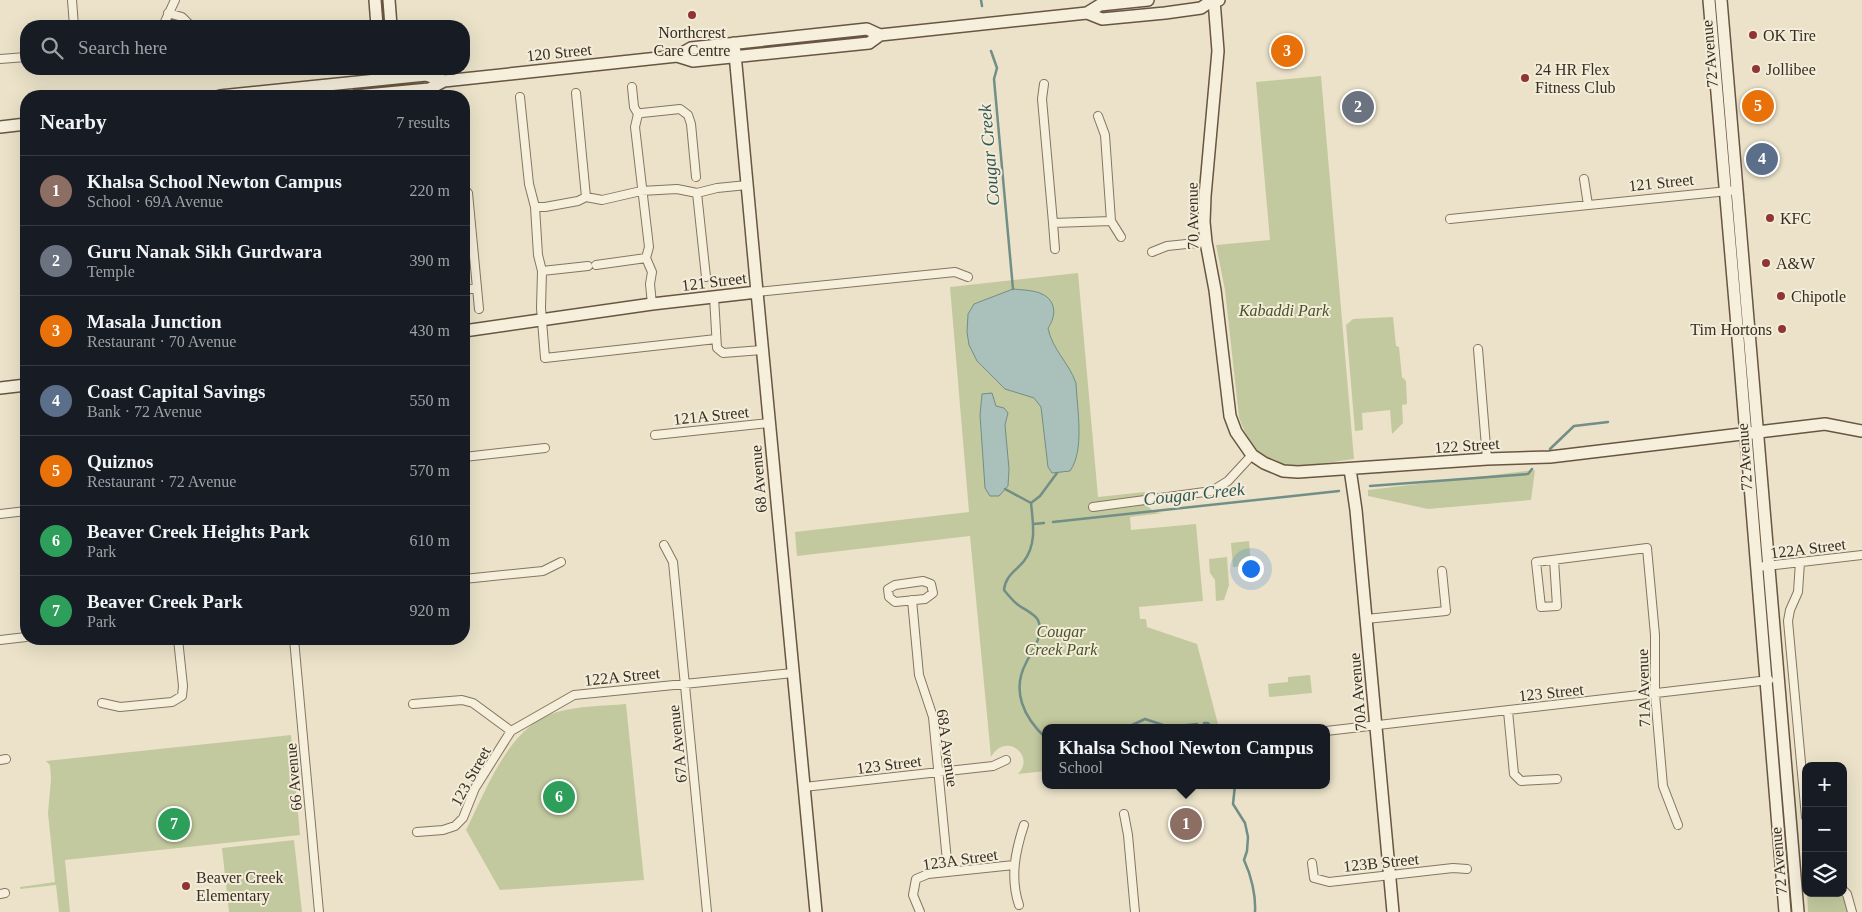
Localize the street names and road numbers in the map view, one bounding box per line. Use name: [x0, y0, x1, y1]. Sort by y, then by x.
street label: 72 Avenue: [1698, 20, 1721, 88]
street label: 120 Street: [526, 41, 593, 64]
street label: 121 Street: [1628, 171, 1695, 194]
street label: 70 Avenue: [1183, 182, 1202, 250]
street label: 121 Street: [681, 269, 748, 294]
street label: 121A Street: [672, 403, 750, 428]
street label: 72 Avenue: [1734, 423, 1755, 491]
street label: 122 Street: [1434, 435, 1501, 456]
street label: 68 Avenue: [747, 445, 770, 513]
street label: 122A Street: [1769, 535, 1847, 562]
street label: 71A Avenue: [1634, 649, 1653, 727]
street label: 70A Avenue: [1346, 652, 1369, 732]
street label: 122A Street: [583, 664, 661, 689]
street label: 123 Street: [1518, 681, 1585, 704]
street label: 67A Avenue: [665, 704, 690, 784]
street label: 68A Avenue: [934, 708, 961, 788]
street label: 66 Avenue: [282, 743, 305, 811]
street label: 123 Street: [447, 743, 494, 809]
street label: 123 Street: [856, 752, 923, 777]
street label: 72 Avenue: [1767, 827, 1790, 895]
street label: 123A Street: [921, 846, 999, 873]
street label: 123B Street: [1342, 850, 1420, 875]

